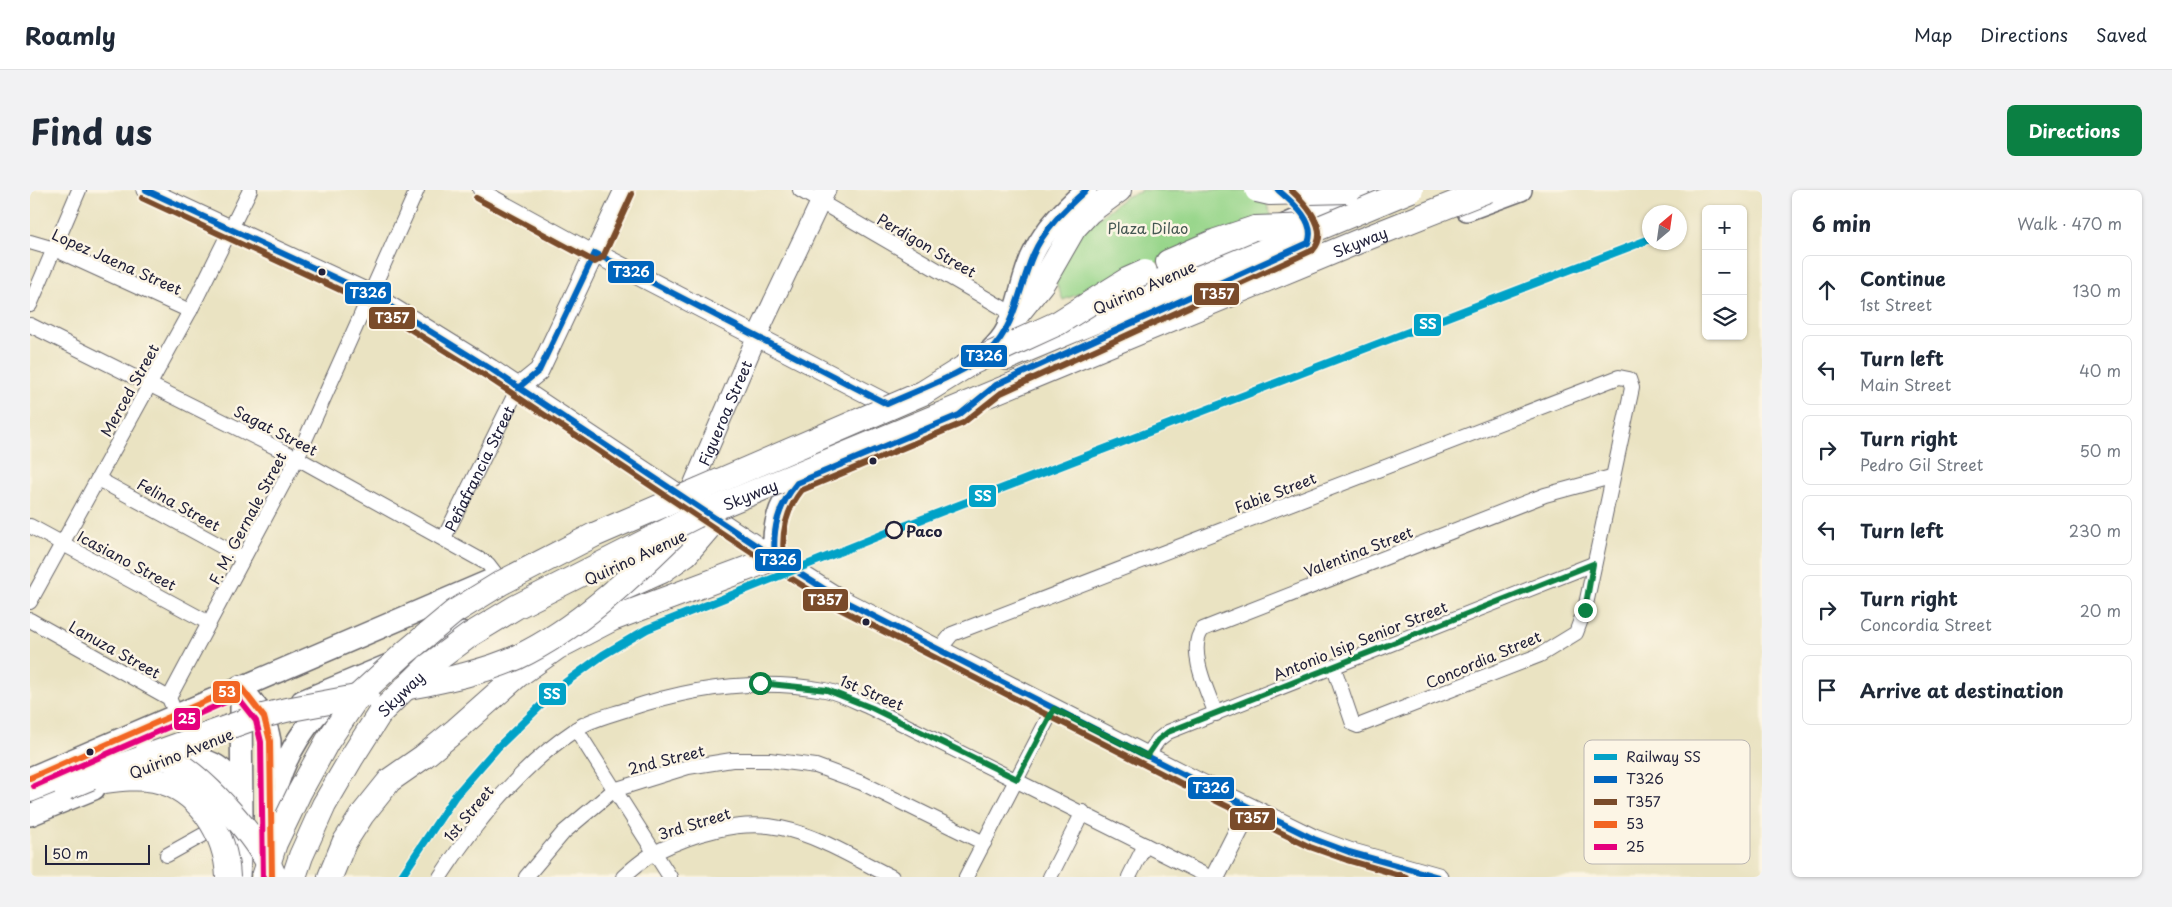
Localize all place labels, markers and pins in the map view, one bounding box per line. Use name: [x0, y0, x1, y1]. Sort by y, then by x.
unlabelled marker: [317, 267, 327, 277]
unlabelled marker: [868, 456, 878, 466]
place label: Paco: [906, 519, 943, 542]
marker: Paco: [885, 521, 903, 539]
unlabelled marker: [861, 617, 871, 627]
unlabelled marker: [85, 747, 95, 757]

